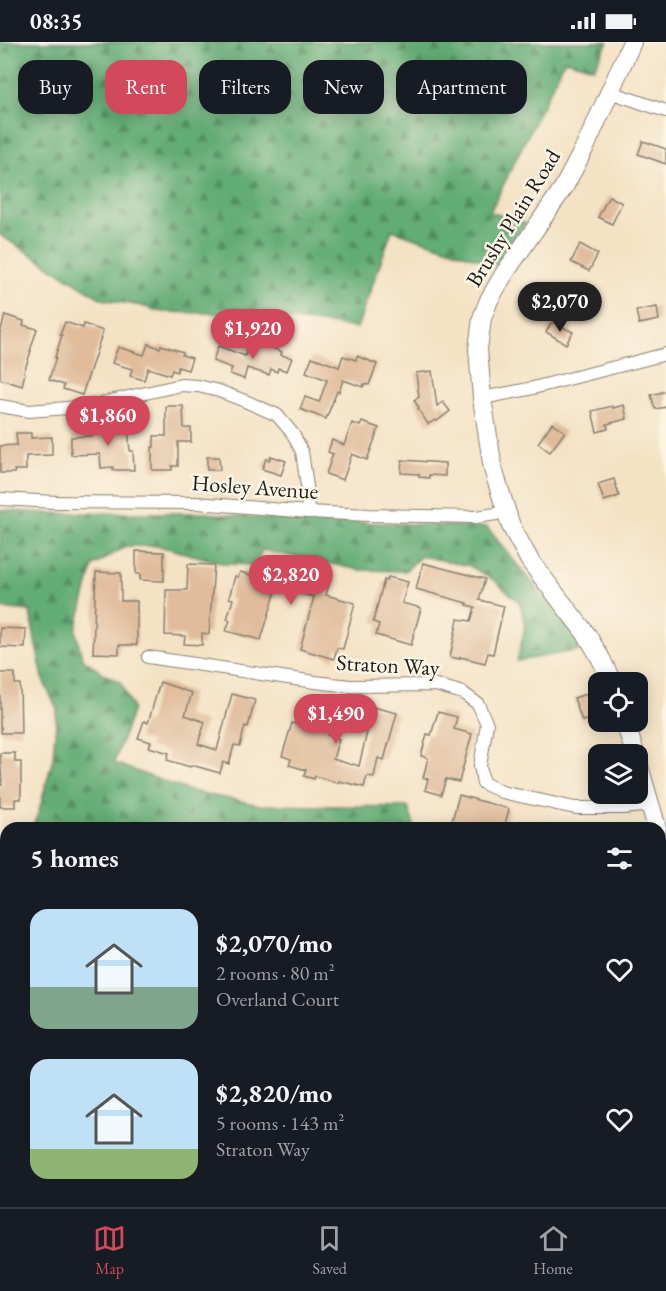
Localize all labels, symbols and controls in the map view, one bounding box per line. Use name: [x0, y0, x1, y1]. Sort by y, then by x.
text: 08:35: [30, 7, 83, 36]
chip: Buy: [18, 60, 93, 114]
chip: Rent: [105, 60, 187, 114]
chip: Filters: [199, 60, 291, 114]
chip: New: [303, 60, 384, 114]
chip: Apartment: [396, 60, 527, 114]
street label: Brushy Plain Road: [459, 143, 567, 292]
pin: $2,070: [511, 282, 609, 333]
text: $2,070: [532, 288, 588, 314]
pin: $1,920: [204, 309, 302, 360]
text: $1,920: [225, 315, 281, 341]
pin: $1,860: [59, 396, 157, 447]
text: $1,860: [80, 402, 136, 428]
street label: Hosley Avenue: [191, 468, 320, 506]
pin: $2,820: [242, 555, 340, 606]
text: $2,820: [263, 561, 319, 587]
street label: Straton Way: [336, 648, 441, 682]
map controls: [588, 672, 648, 804]
button: locate: [588, 672, 648, 732]
pin: $1,490: [287, 694, 385, 745]
text: $1,490: [308, 700, 364, 726]
button: layers: [588, 744, 648, 804]
text: 5 homes: [30, 841, 119, 875]
icon: filters: [603, 842, 636, 875]
text: $2,070/mo: [216, 926, 332, 960]
icon: home: [78, 933, 150, 1005]
icon: heart: [603, 953, 636, 986]
text: 2 rooms · 80 m²: [216, 960, 335, 986]
text: Overland Court: [216, 986, 339, 1012]
text: $2,820/mo: [216, 1076, 332, 1110]
icon: home: [78, 1083, 150, 1155]
icon: heart: [603, 1103, 636, 1136]
text: 5 rooms · 143 m²: [216, 1110, 344, 1136]
text: Straton Way: [216, 1136, 310, 1162]
tab: Map: [93, 1222, 126, 1279]
tab: Saved: [313, 1222, 347, 1279]
tab: Home: [533, 1222, 573, 1279]

